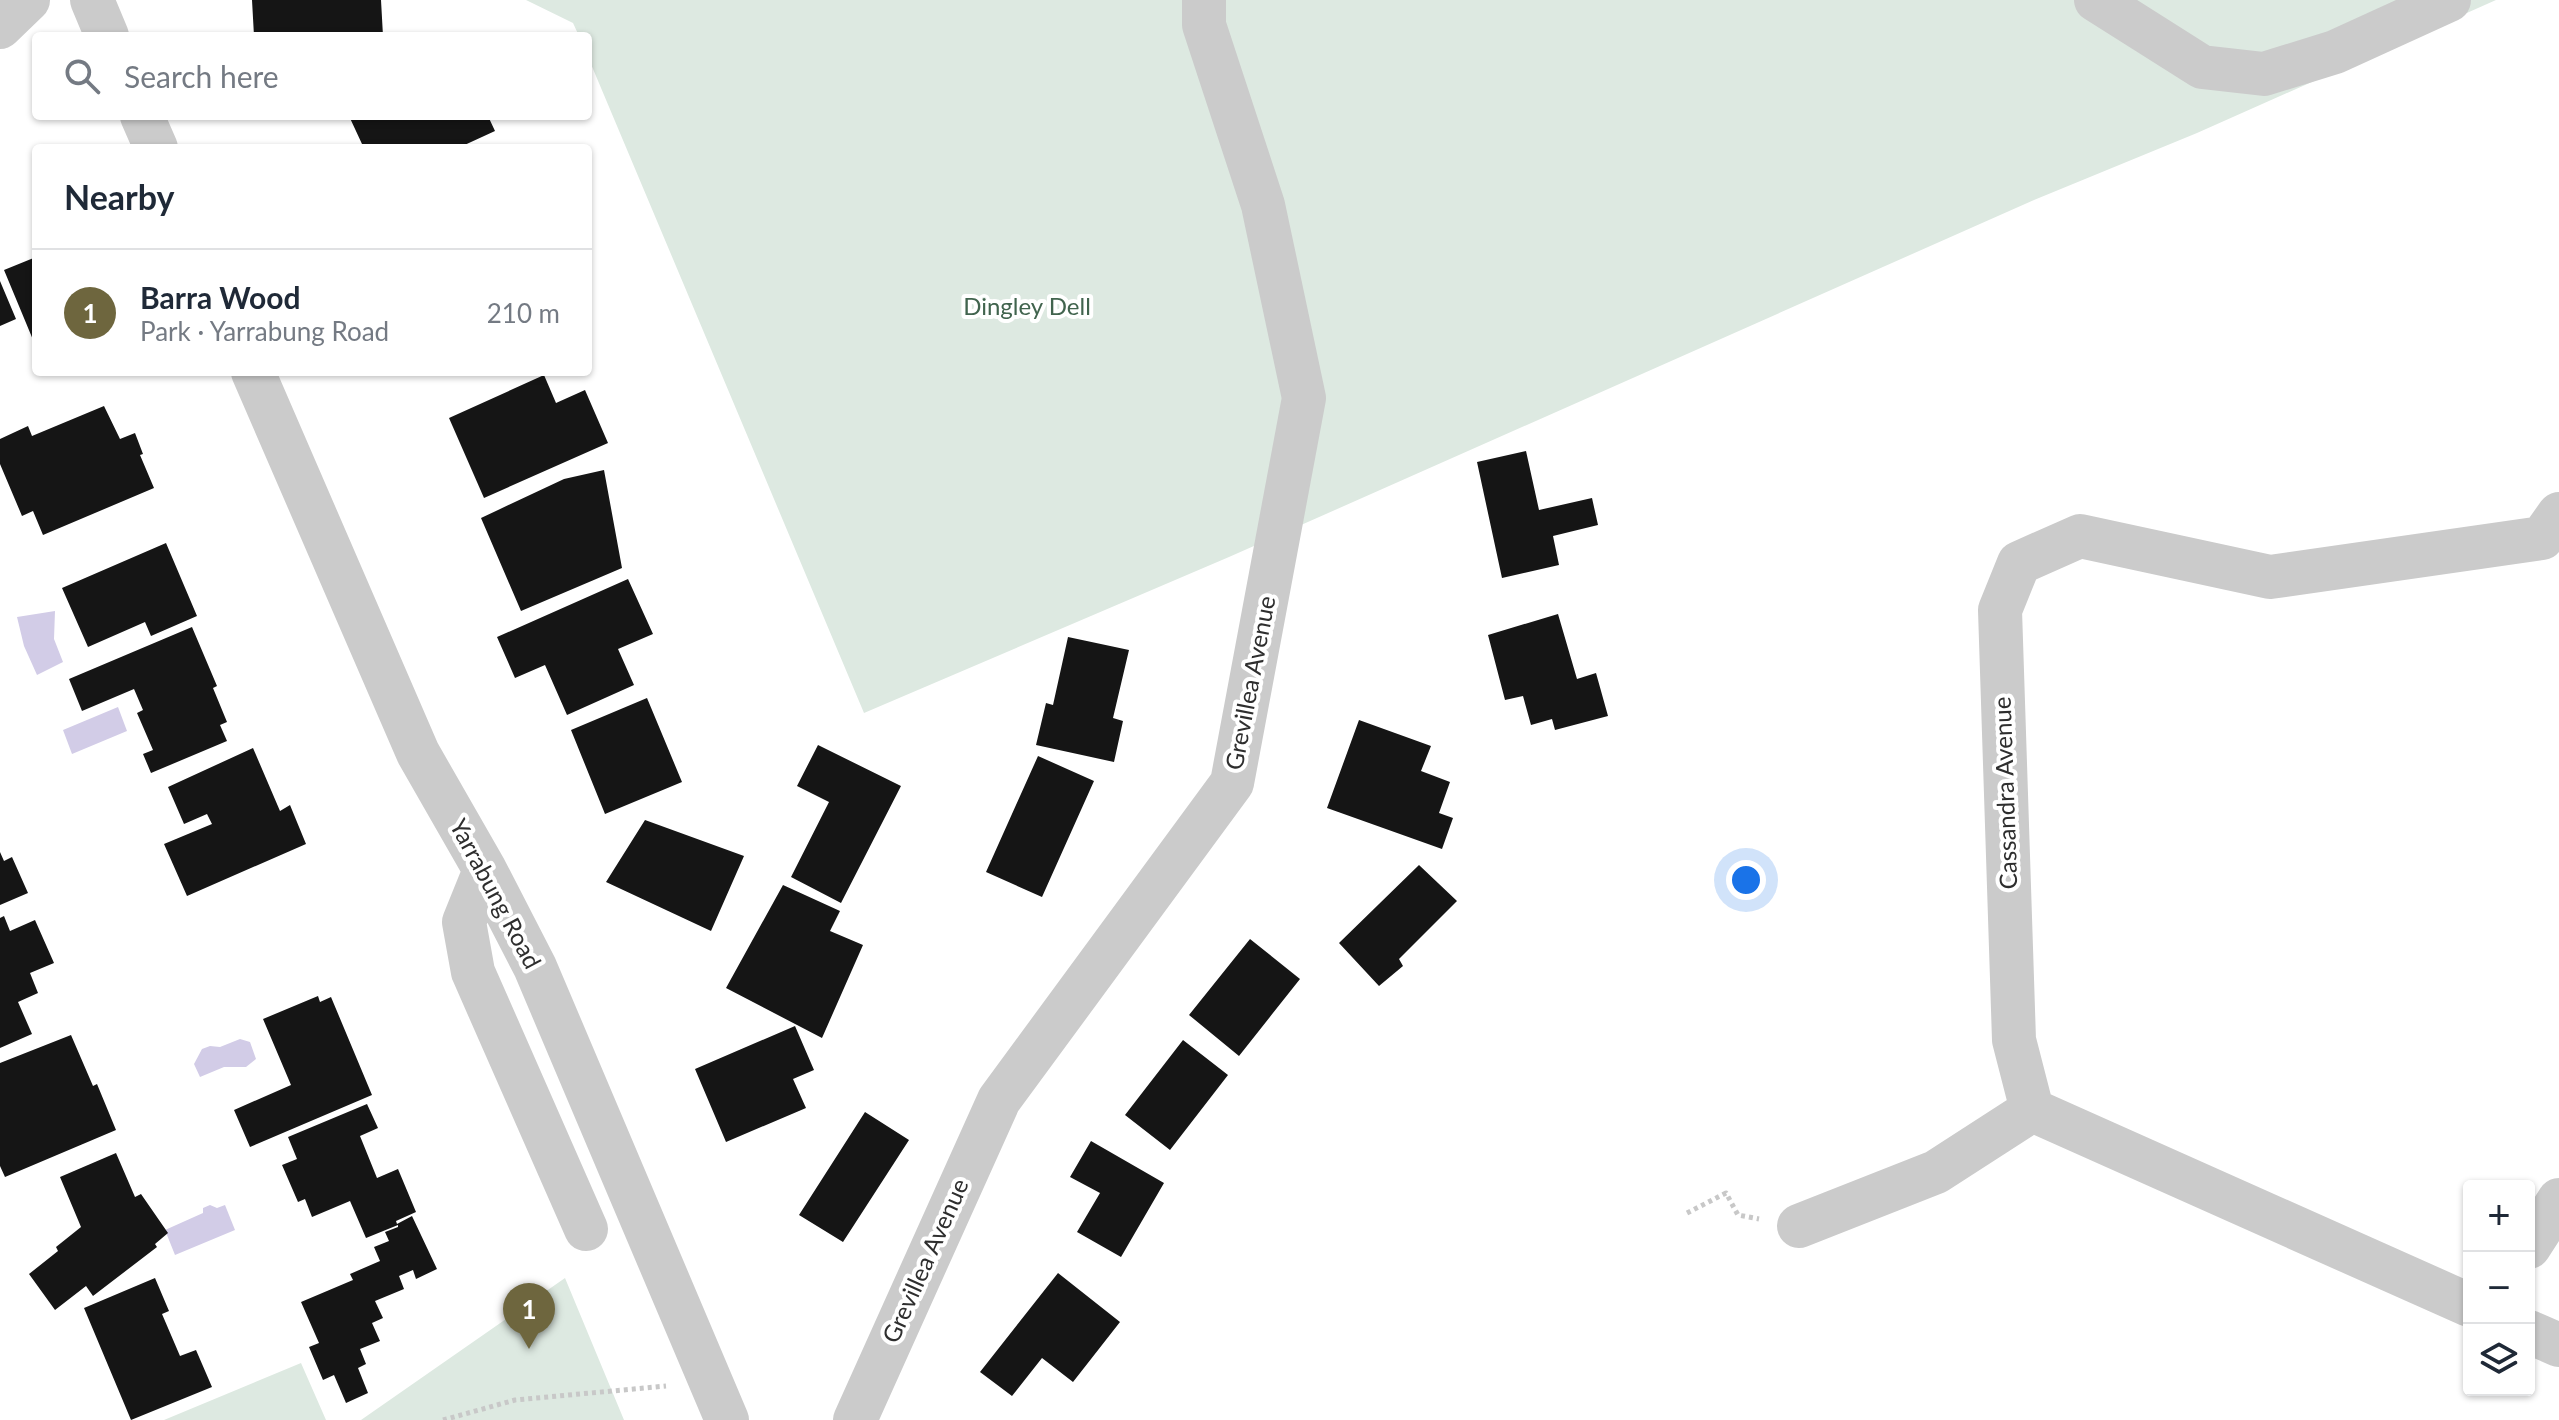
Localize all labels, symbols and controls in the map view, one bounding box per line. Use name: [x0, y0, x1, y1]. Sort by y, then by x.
search box: [32, 32, 592, 120]
icon: search: [60, 54, 104, 98]
text: Search here: [124, 58, 279, 94]
text: Nearby: [64, 176, 175, 217]
text: Barra Wood: [140, 279, 300, 315]
park label: Dingley Dell: [963, 291, 1091, 320]
text: 1: [82, 297, 98, 329]
text: 210 m: [487, 297, 560, 329]
text: Park · Yarrabung Road: [140, 315, 389, 347]
street label: Grevillea Avenue: [1218, 593, 1281, 772]
street label: Cassandra Avenue: [1987, 696, 2022, 890]
street label: Yarrabung Road: [445, 813, 548, 973]
your location: [1726, 860, 1766, 900]
street label: Grevillea Avenue: [875, 1174, 974, 1347]
map controls: [2463, 1180, 2535, 1396]
button: +: [2463, 1180, 2535, 1252]
button: −: [2463, 1252, 2535, 1324]
pin: 1: [503, 1283, 555, 1349]
button: layers: [2463, 1324, 2535, 1396]

